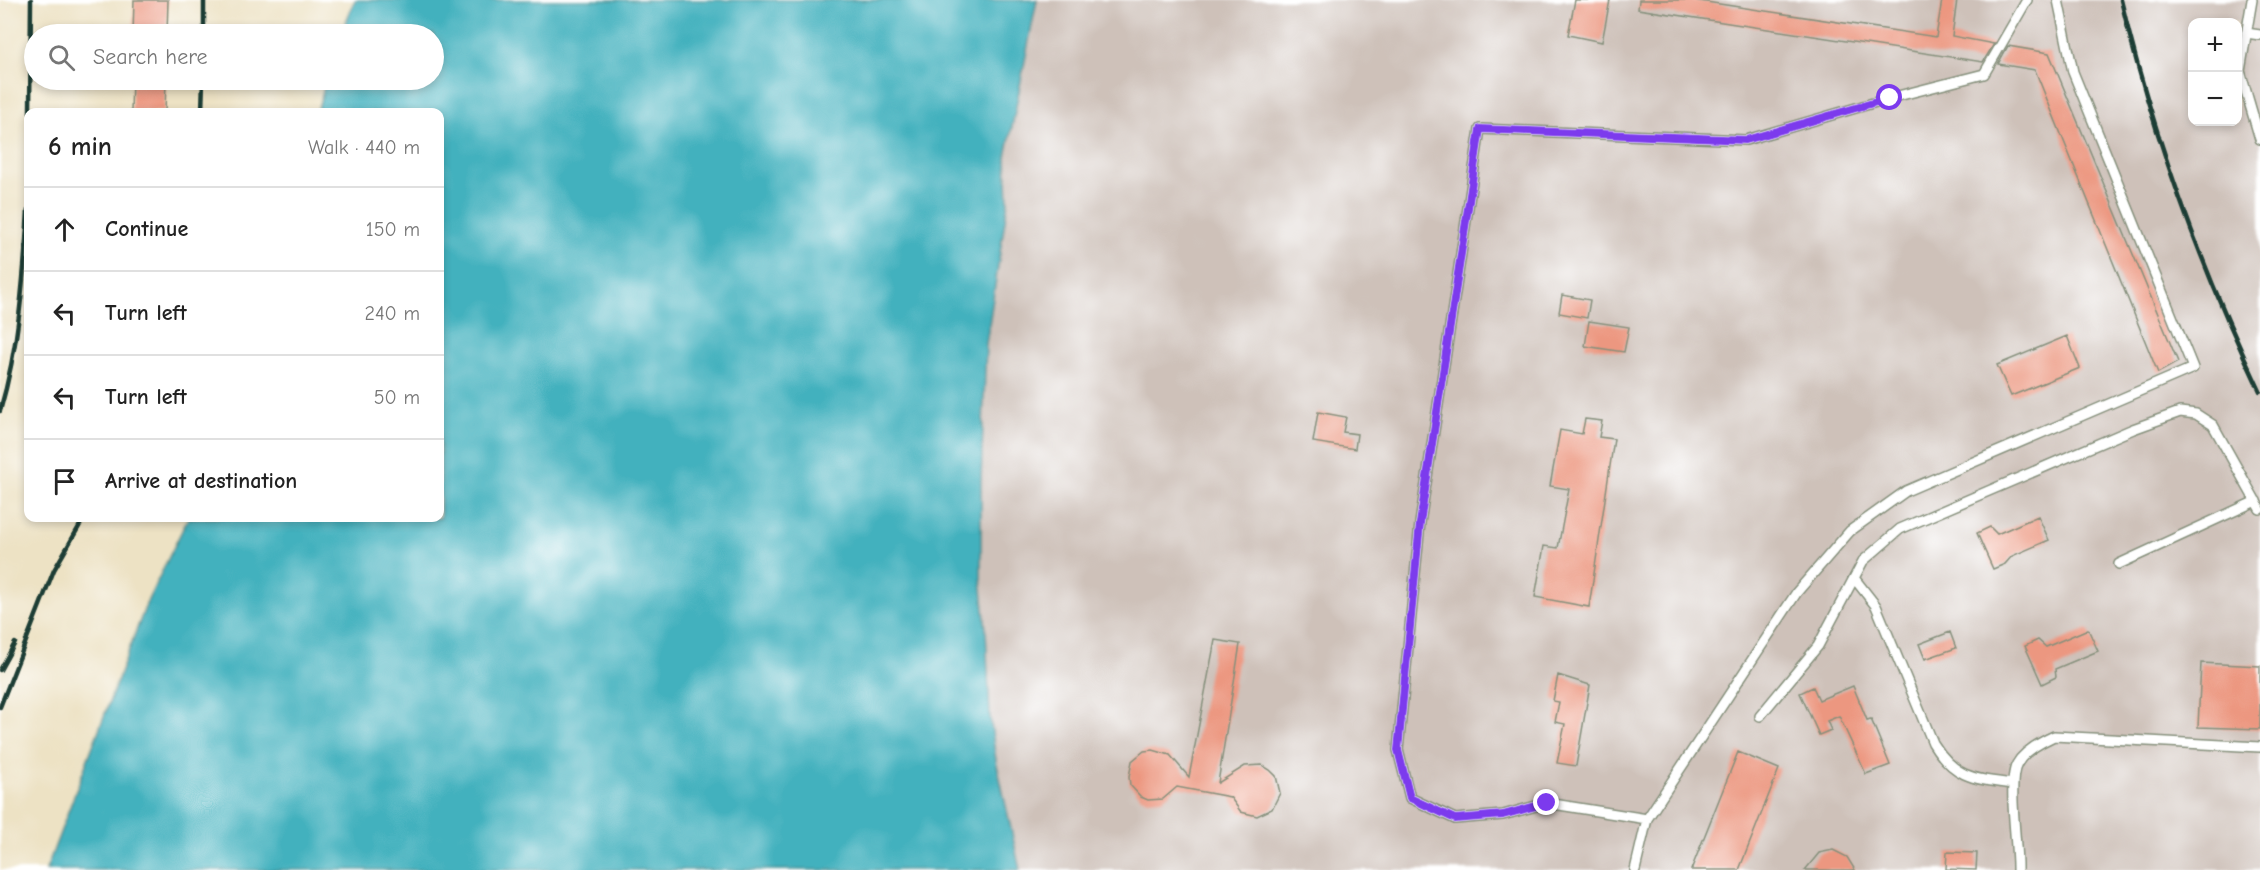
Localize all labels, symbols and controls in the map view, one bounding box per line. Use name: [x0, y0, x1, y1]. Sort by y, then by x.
map controls: [2188, 18, 2242, 126]
button: +: [2188, 18, 2242, 72]
search box: [24, 24, 444, 90]
icon: search: [45, 41, 78, 74]
text: Search here: [93, 44, 208, 70]
button: −: [2188, 72, 2242, 126]
route start: [1876, 84, 1902, 110]
text: 6 min: [48, 132, 112, 162]
text: Walk · 440 m: [308, 136, 420, 159]
icon: ahead: [48, 213, 81, 246]
text: Continue: [105, 216, 188, 242]
text: 150 m: [366, 218, 420, 241]
icon: left: [48, 297, 81, 330]
text: Turn left: [105, 300, 187, 326]
text: 240 m: [365, 302, 420, 325]
icon: left: [48, 381, 81, 414]
text: Turn left: [105, 384, 187, 410]
text: 50 m: [374, 386, 420, 409]
icon: arrive: [48, 465, 81, 498]
text: Arrive at destination: [105, 468, 297, 494]
route end: [1533, 789, 1559, 815]

